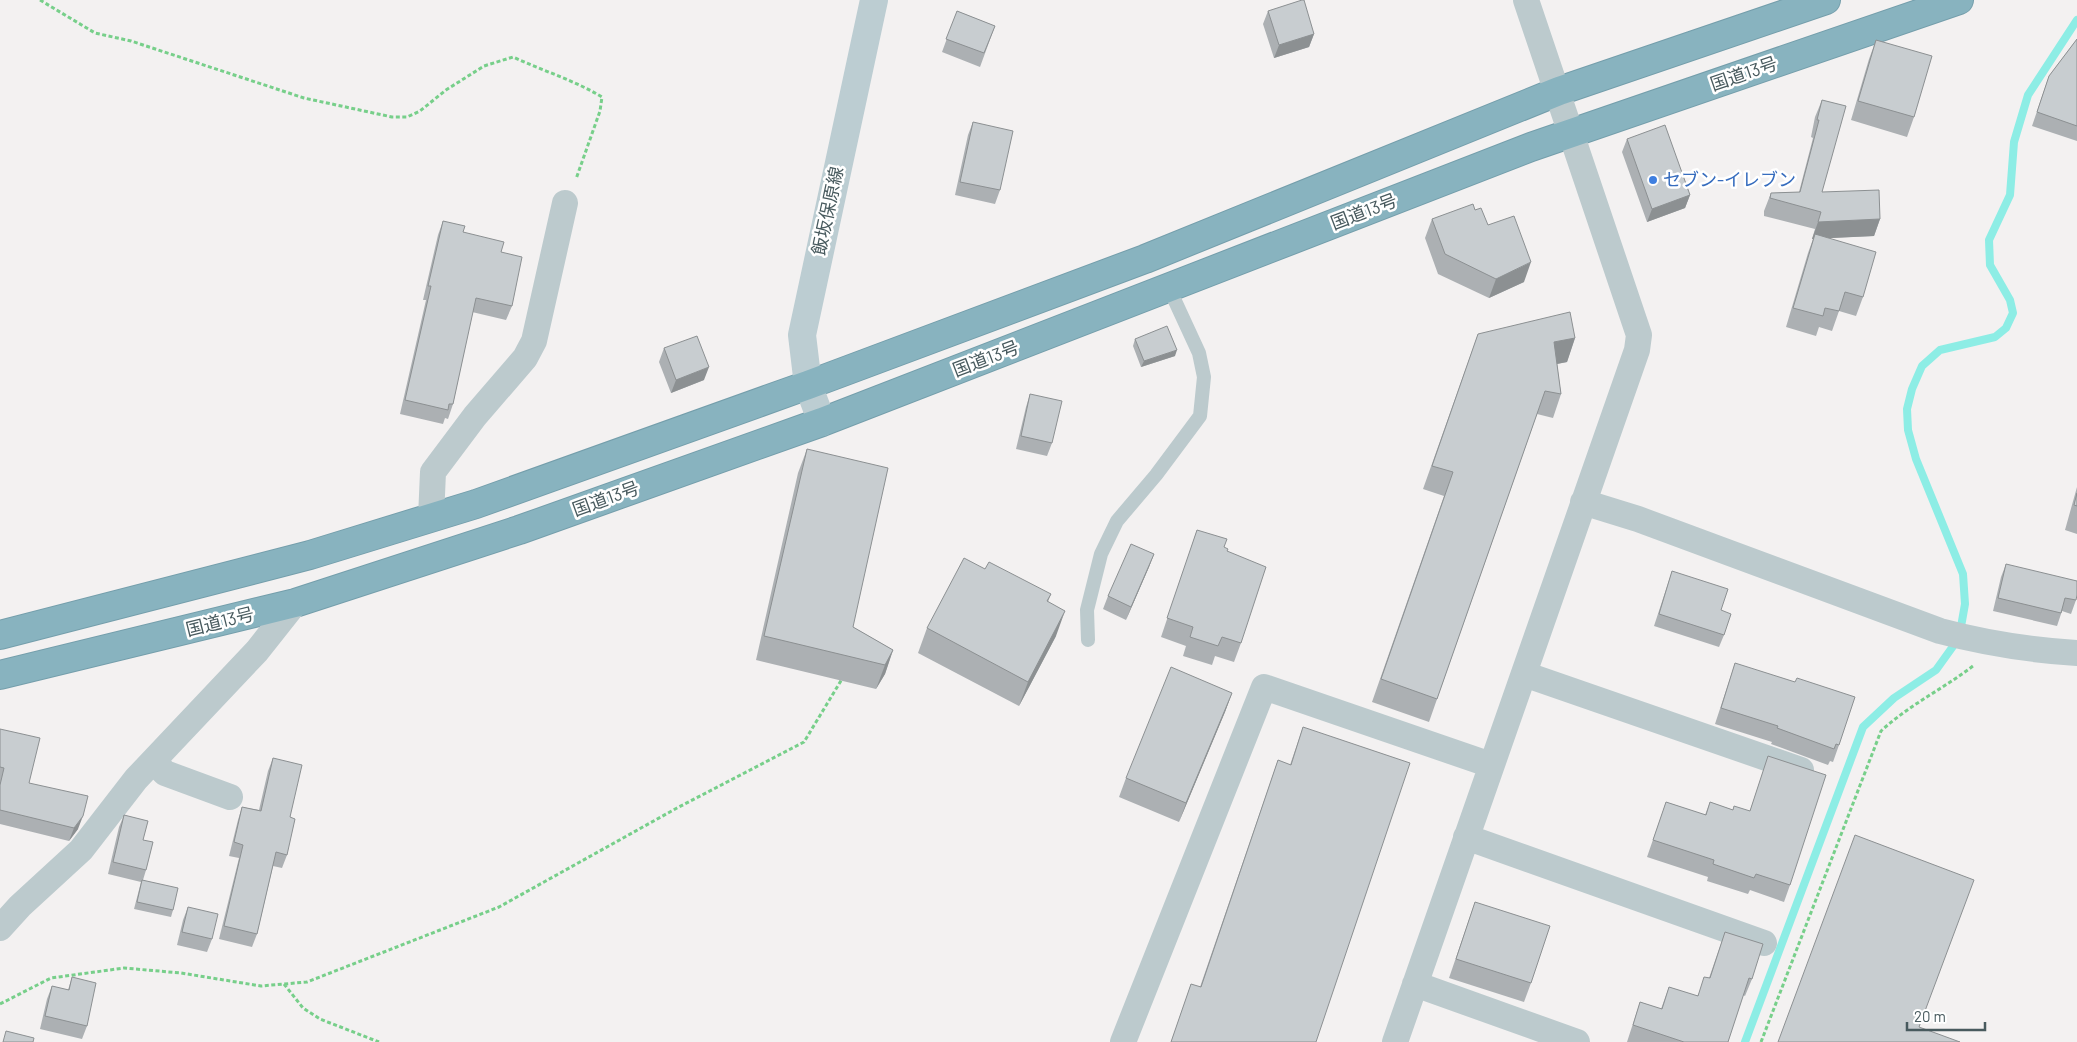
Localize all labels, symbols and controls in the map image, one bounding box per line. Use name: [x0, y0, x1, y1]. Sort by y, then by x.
street label: 国道13号: [1707, 51, 1780, 95]
street label: 飯坂保原線: [807, 164, 847, 257]
place label: セブン-イレブン: [1663, 168, 1796, 190]
marker: セブン-イレブン: [1647, 174, 1659, 186]
street label: 国道13号: [1327, 188, 1400, 234]
street label: 国道13号: [949, 335, 1022, 381]
street label: 国道13号: [569, 476, 642, 520]
street label: 国道13号: [183, 602, 256, 640]
scale bar: [1907, 1000, 1984, 1032]
text: 20 m: [1914, 1007, 1946, 1025]

